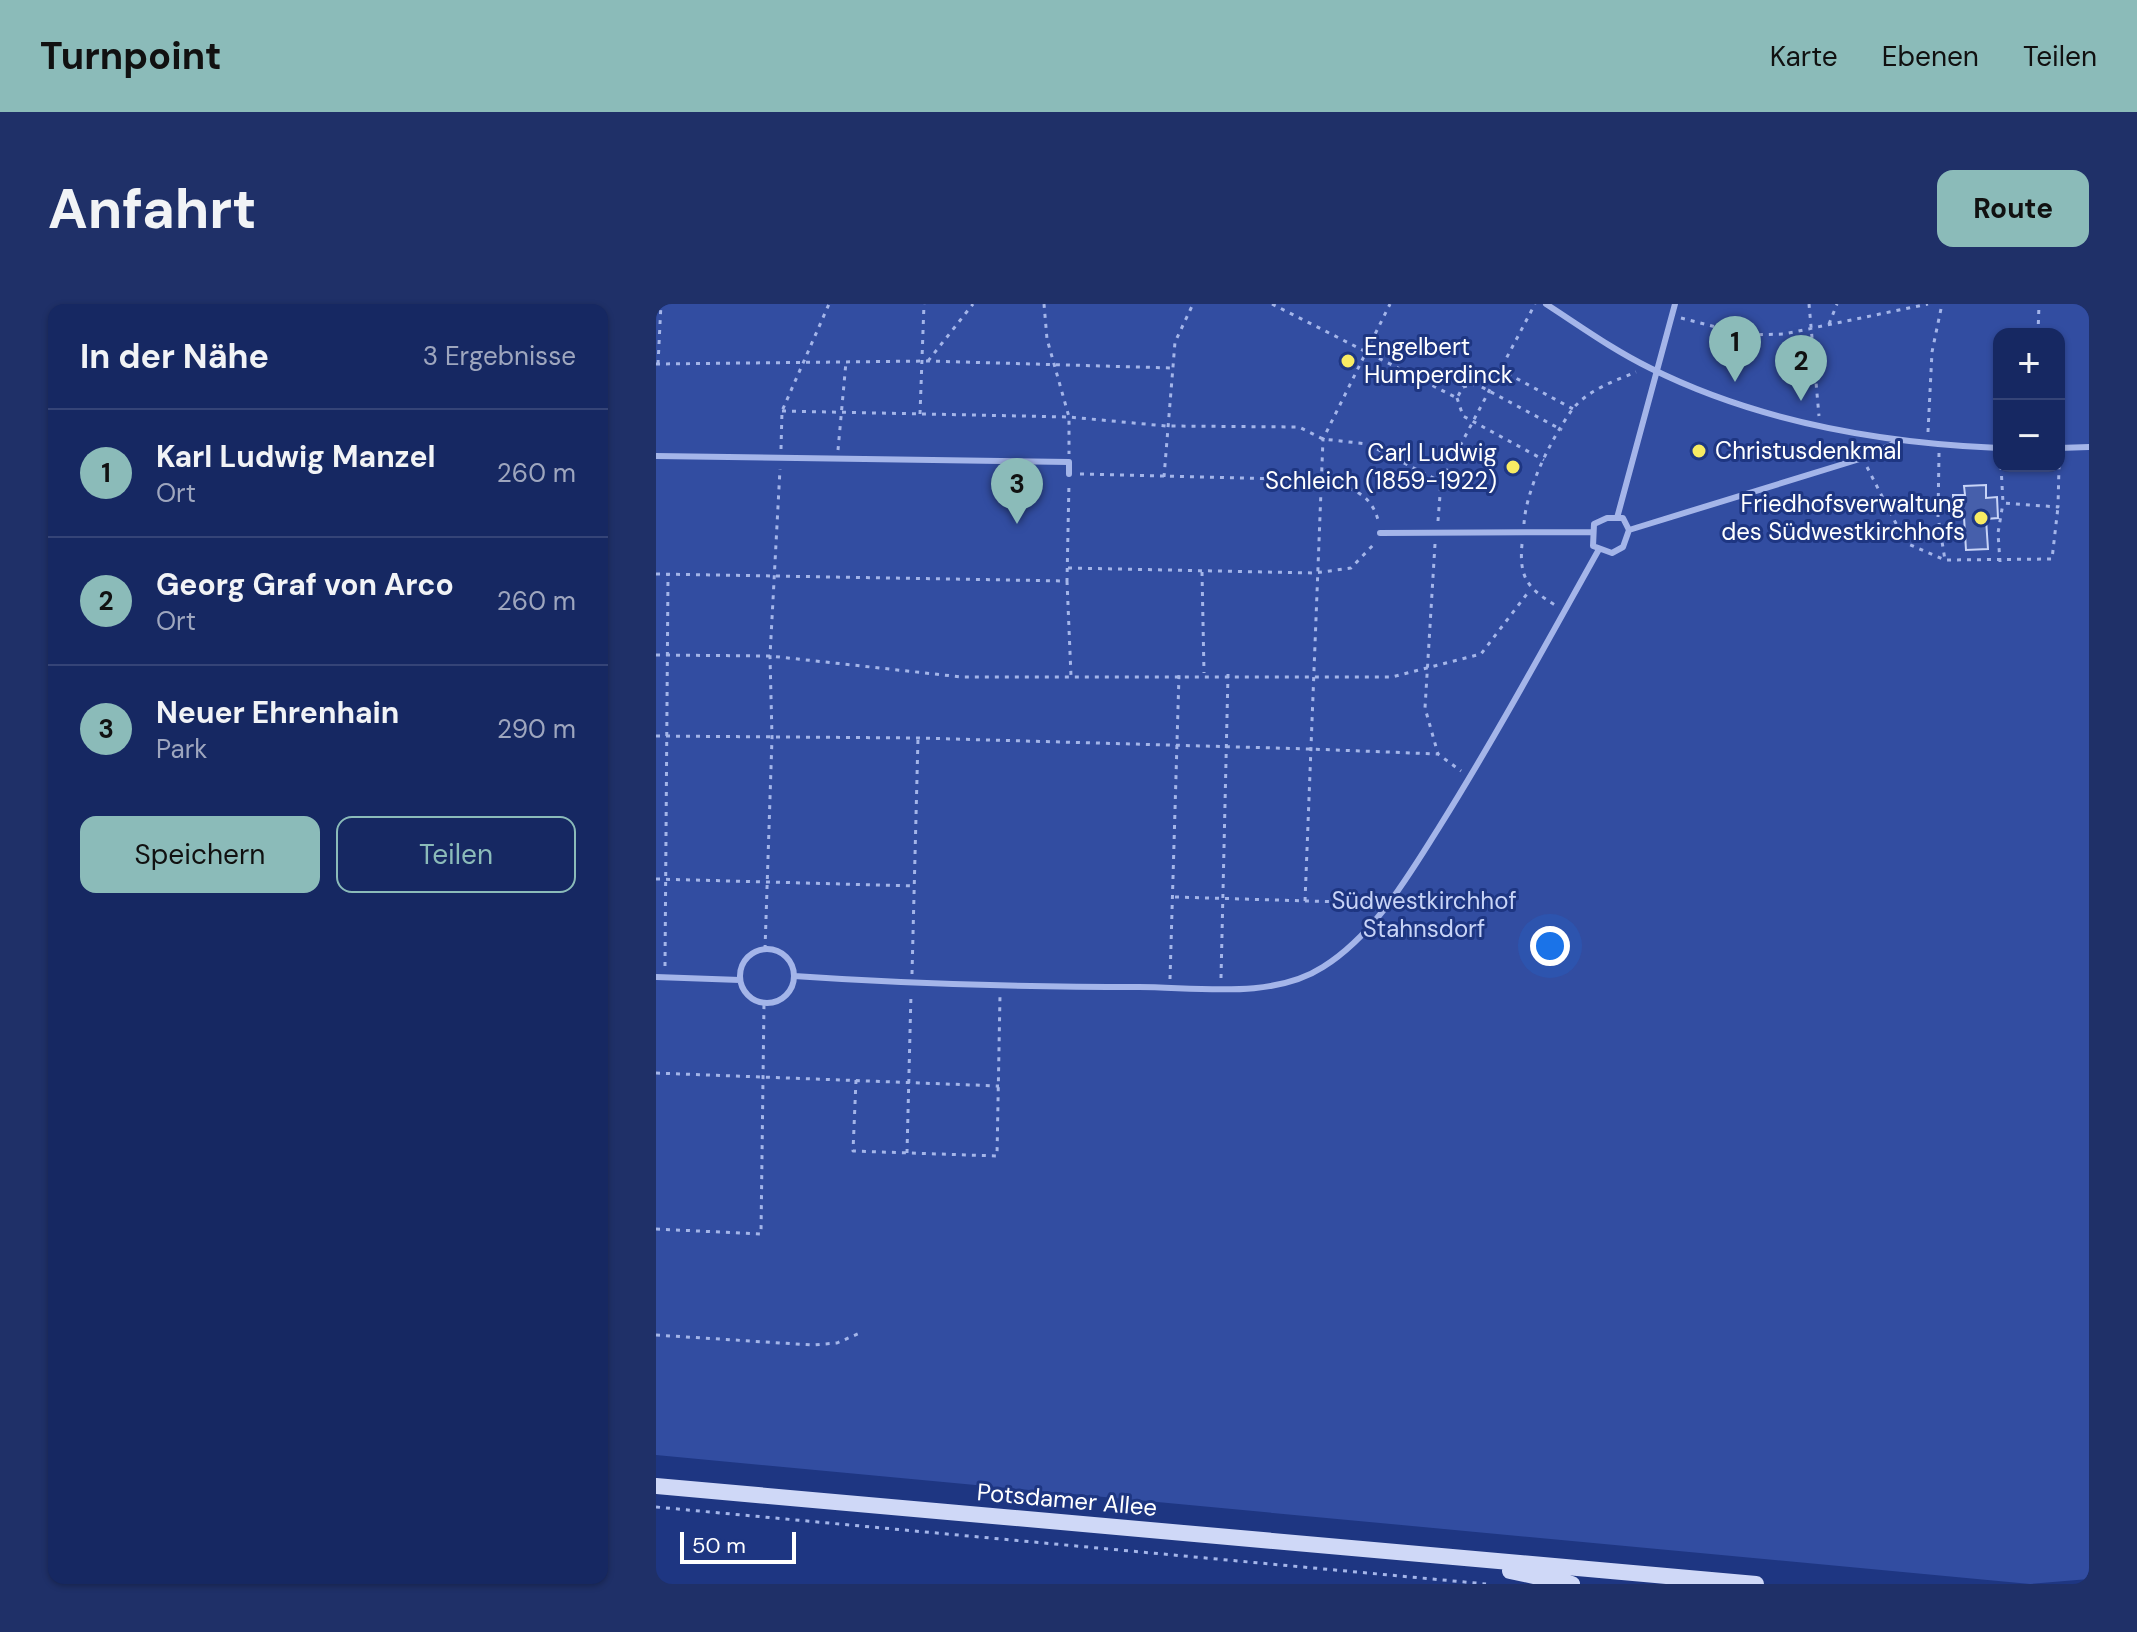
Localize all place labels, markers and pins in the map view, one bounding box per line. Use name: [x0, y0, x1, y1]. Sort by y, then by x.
pin: 1: [1709, 316, 1761, 382]
place label: Engelbert Humperdinck: [1364, 331, 1513, 390]
pin: 2: [1775, 335, 1827, 401]
marker: Engelbert Humperdinck: [1339, 352, 1357, 370]
place label: Christusdenkmal: [1715, 435, 1902, 466]
place label: Carl Ludwig Schleich (1859-1922): [1265, 437, 1497, 496]
marker: Christusdenkmal: [1690, 442, 1708, 460]
pin: 3: [991, 458, 1043, 524]
marker: Carl Ludwig Schleich (1859-1922): [1504, 458, 1522, 476]
place label: Friedhofsverwaltung des Südwestkirchhofs: [1721, 488, 1965, 547]
marker: Friedhofsverwaltung des Südwestkirchhofs: [1972, 509, 1990, 527]

